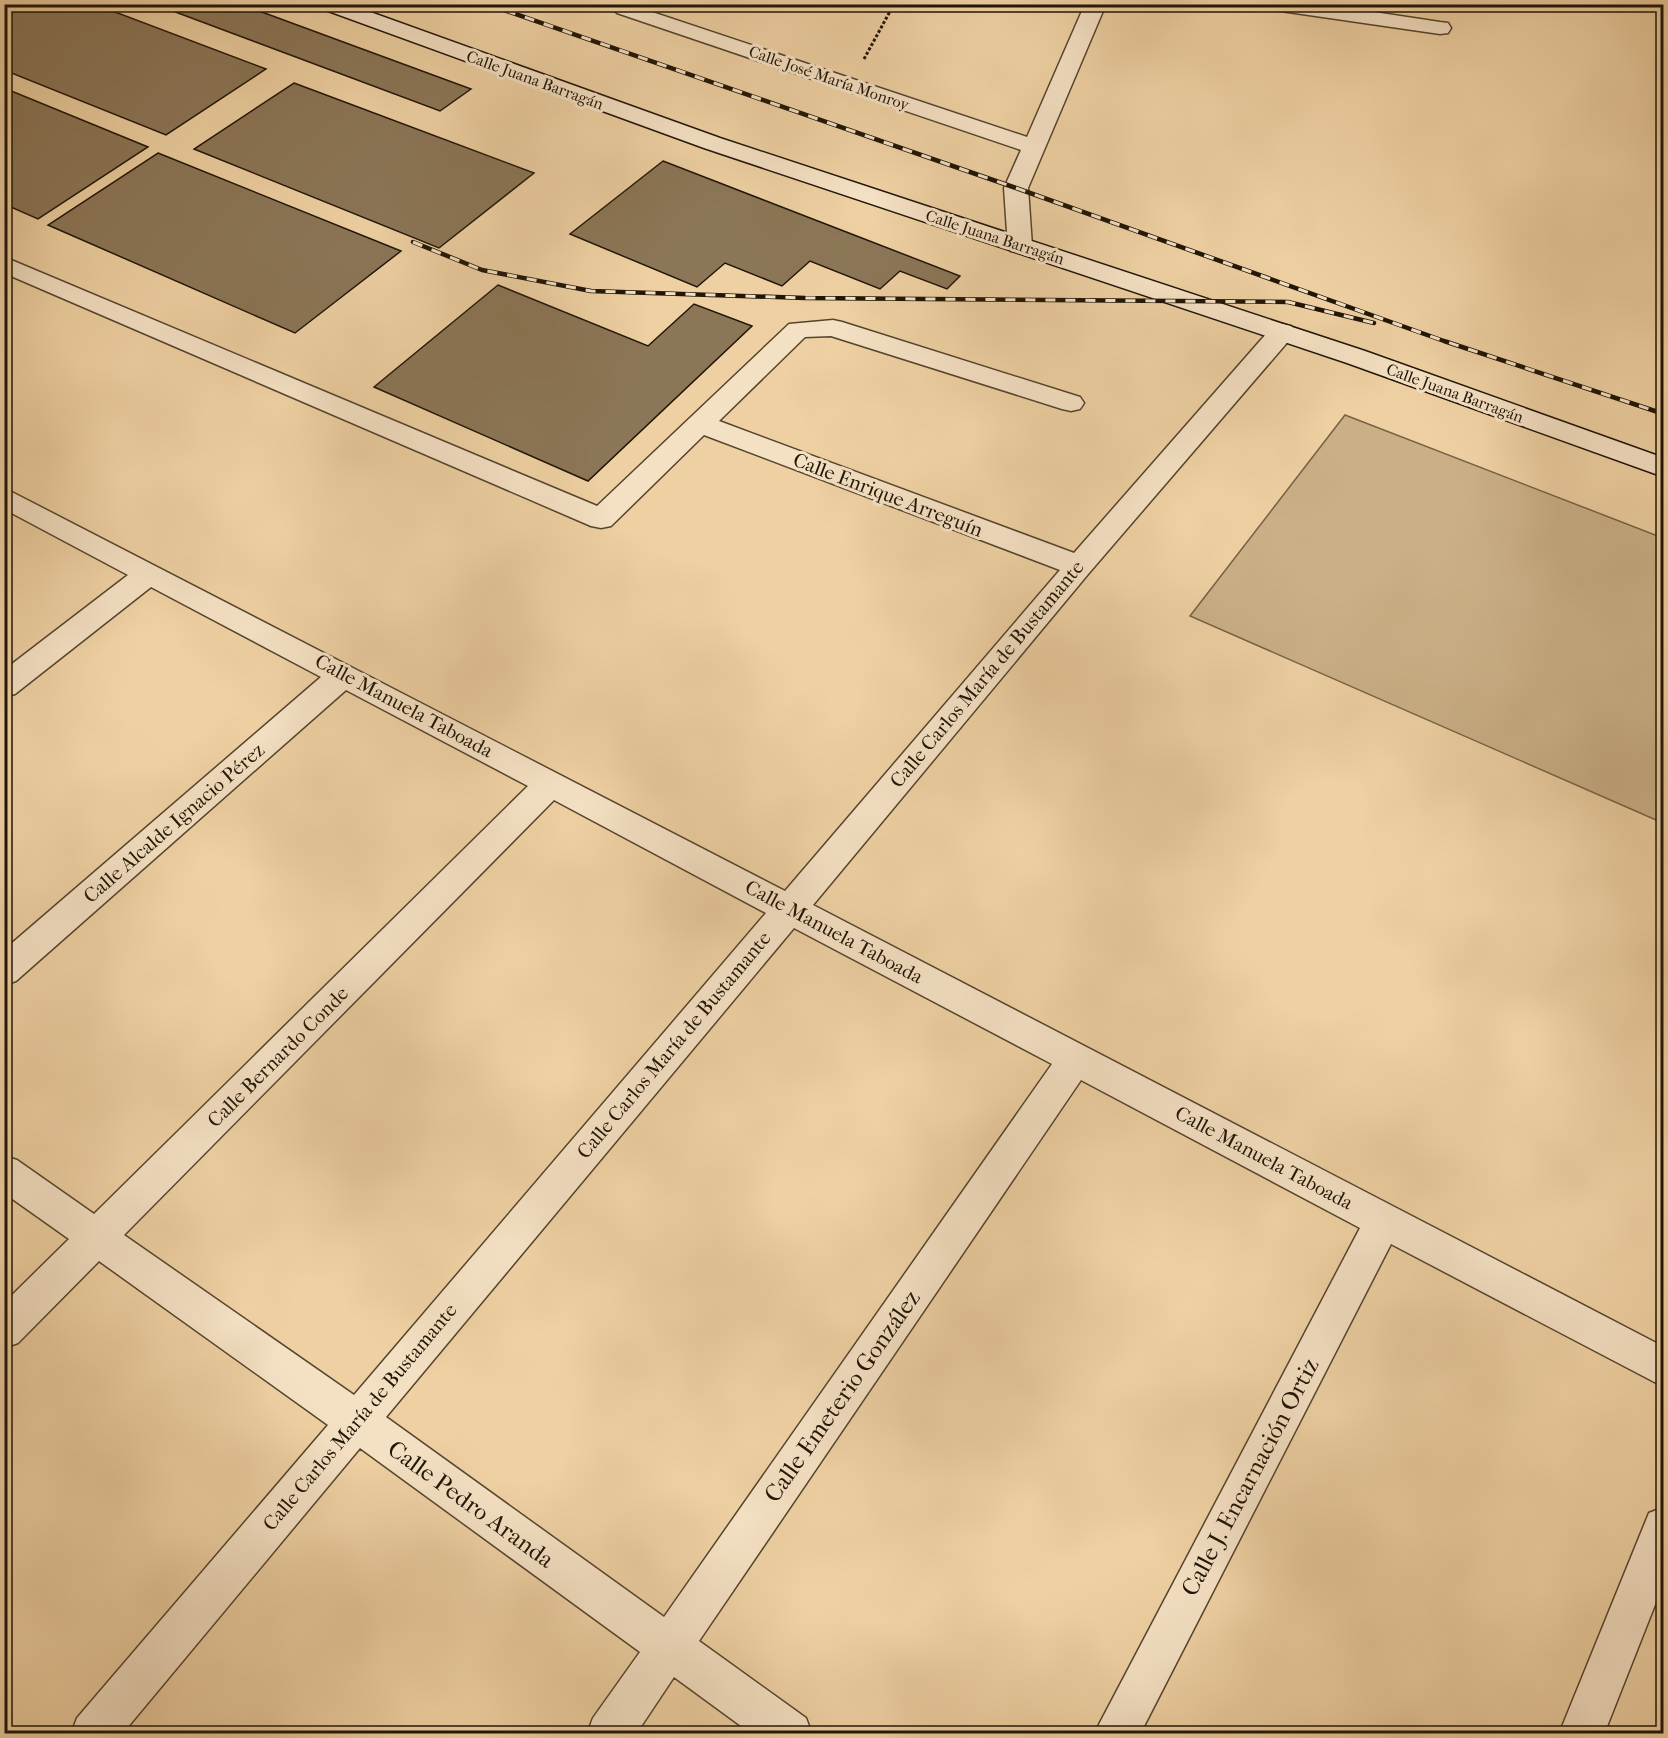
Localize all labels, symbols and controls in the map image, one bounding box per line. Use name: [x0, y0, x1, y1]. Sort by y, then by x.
street label: Calle José María Monroy: [746, 42, 912, 115]
street label: Calle Juana Barragán: [464, 46, 607, 114]
street label: Calle Juana Barragán: [923, 206, 1067, 269]
street label: Calle Juana Barragán: [1384, 359, 1527, 427]
street label: Calle Enrique Arreguín: [790, 448, 986, 542]
street label: Calle Carlos María de Bustamante: [885, 556, 1089, 792]
street label: Calle Manuela Taboada: [311, 649, 497, 763]
street label: Calle Alcalde Ignacio Pérez: [79, 738, 269, 908]
street label: Calle Manuela Taboada: [741, 875, 927, 989]
street label: Calle Carlos María de Bustamante: [572, 927, 776, 1163]
street label: Calle Bernardo Conde: [203, 982, 353, 1132]
street label: Calle Manuela Taboada: [1171, 1101, 1357, 1215]
street label: Calle Emeterio González: [758, 1284, 926, 1507]
street label: Calle Carlos María de Bustamante: [258, 1299, 462, 1535]
street label: Calle J. Encarnación Ortiz: [1175, 1353, 1325, 1601]
street label: Calle Pedro Aranda: [382, 1434, 560, 1574]

